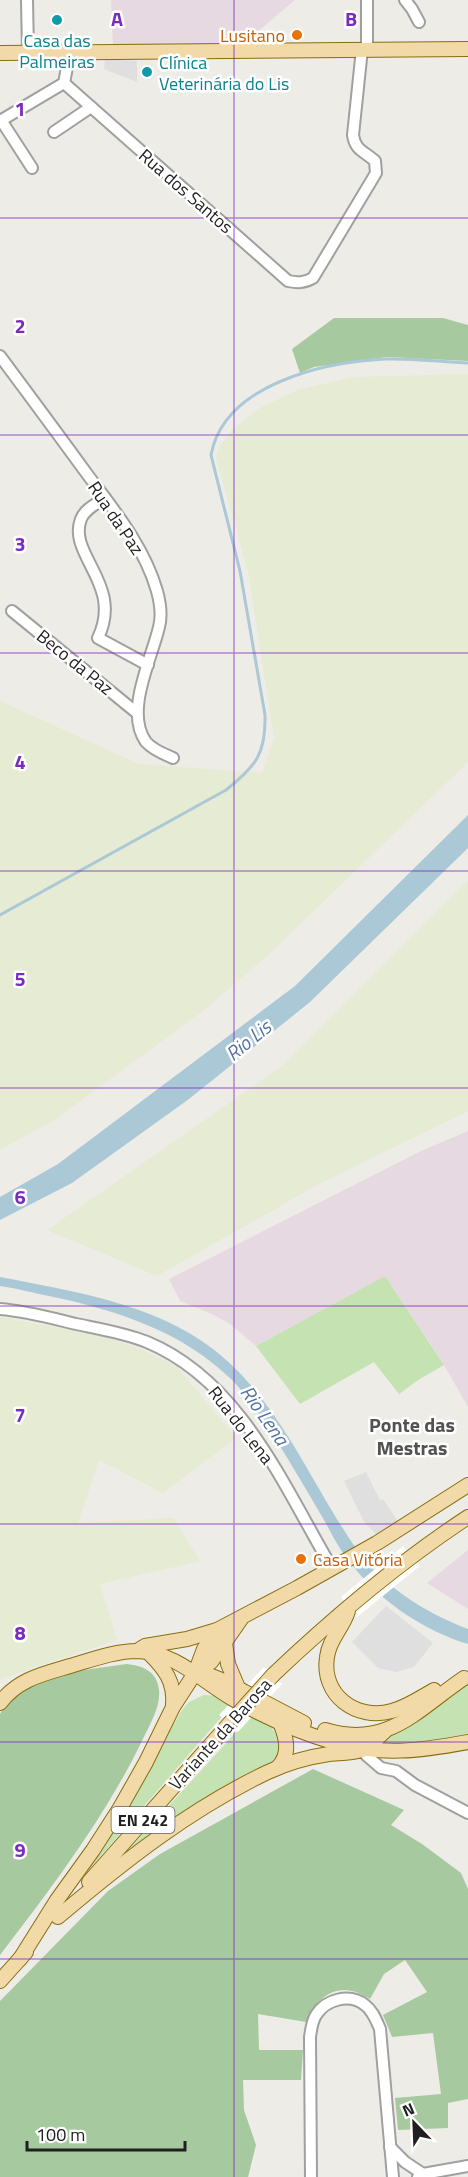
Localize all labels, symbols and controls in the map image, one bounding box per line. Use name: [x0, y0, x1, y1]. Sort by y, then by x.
text: A: [111, 3, 123, 34]
text: B: [345, 3, 357, 34]
marker: Casa das Palmeiras: [50, 13, 64, 27]
place label: Lusitano: [220, 22, 285, 49]
place label: Casa das Palmeiras: [19, 27, 95, 75]
marker: Lusitano: [290, 28, 304, 42]
place label: Clínica Veterinária do Lis: [159, 49, 289, 97]
marker: Clínica Veterinária do Lis: [140, 65, 154, 79]
text: 1: [14, 93, 26, 124]
street label: Rua dos Santos: [133, 142, 239, 240]
text: 2: [14, 310, 26, 341]
street label: Rua da Paz: [81, 476, 151, 560]
text: 3: [14, 528, 26, 559]
street label: Beco da Paz: [31, 623, 119, 701]
text: 4: [14, 746, 26, 777]
text: 5: [14, 963, 26, 994]
water label: Rio Lis: [218, 1011, 279, 1068]
text: 6: [14, 1181, 26, 1212]
water label: Rio Lena: [233, 1379, 298, 1452]
street label: Rua do Lena: [202, 1380, 280, 1470]
text: 7: [14, 1399, 26, 1430]
district label: Ponte das Mestras: [369, 1409, 455, 1463]
place label: Casa Vitória: [313, 1546, 403, 1573]
marker: Casa Vitória: [294, 1552, 308, 1566]
text: 8: [14, 1617, 26, 1648]
street label: Variante da Barosa: [162, 1672, 278, 1796]
road number: EN 242: [112, 1807, 174, 1833]
text: 9: [14, 1834, 26, 1865]
north arrow: [384, 2093, 444, 2153]
text: N: [398, 2096, 418, 2122]
scale bar: [27, 2114, 184, 2152]
text: 100 m: [36, 2121, 85, 2148]

